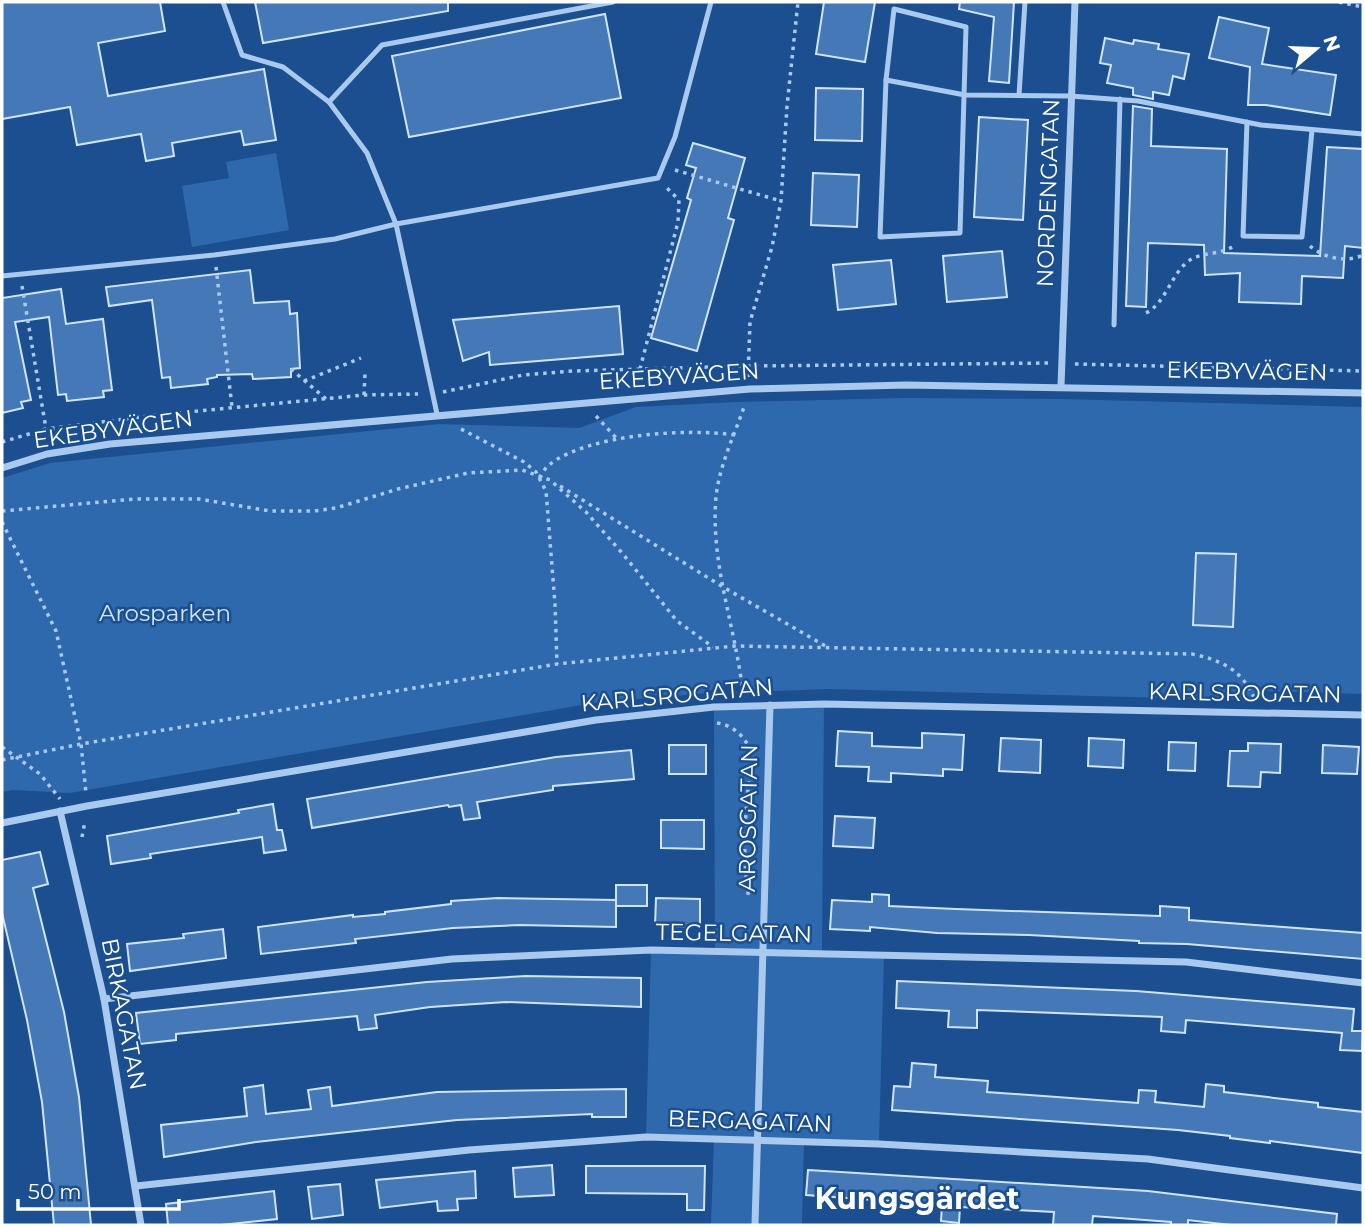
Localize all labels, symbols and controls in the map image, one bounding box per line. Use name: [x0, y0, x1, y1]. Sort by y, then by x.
north arrow: [1281, 14, 1351, 84]
text: N: [1318, 33, 1345, 55]
street label: NORDENGATAN: [1031, 98, 1065, 288]
street label: EKEBYVÄGEN: [598, 356, 760, 396]
street label: EKEBYVÄGEN: [1166, 356, 1328, 386]
street label: EKEBYVÄGEN: [31, 404, 195, 454]
park label: Arosparken: [99, 599, 231, 627]
street label: KARLSROGATAN: [579, 673, 775, 717]
street label: KARLSROGATAN: [1148, 677, 1342, 709]
street label: AROSGATAN: [733, 744, 763, 892]
street label: TEGELGATAN: [656, 918, 812, 948]
street label: BIRKAGATAN: [96, 936, 152, 1092]
street label: BERGAGATAN: [667, 1104, 833, 1138]
scale bar: [18, 1168, 178, 1212]
text: 50 m: [28, 1179, 82, 1204]
district label: Kungsgärdet: [814, 1180, 1020, 1217]

